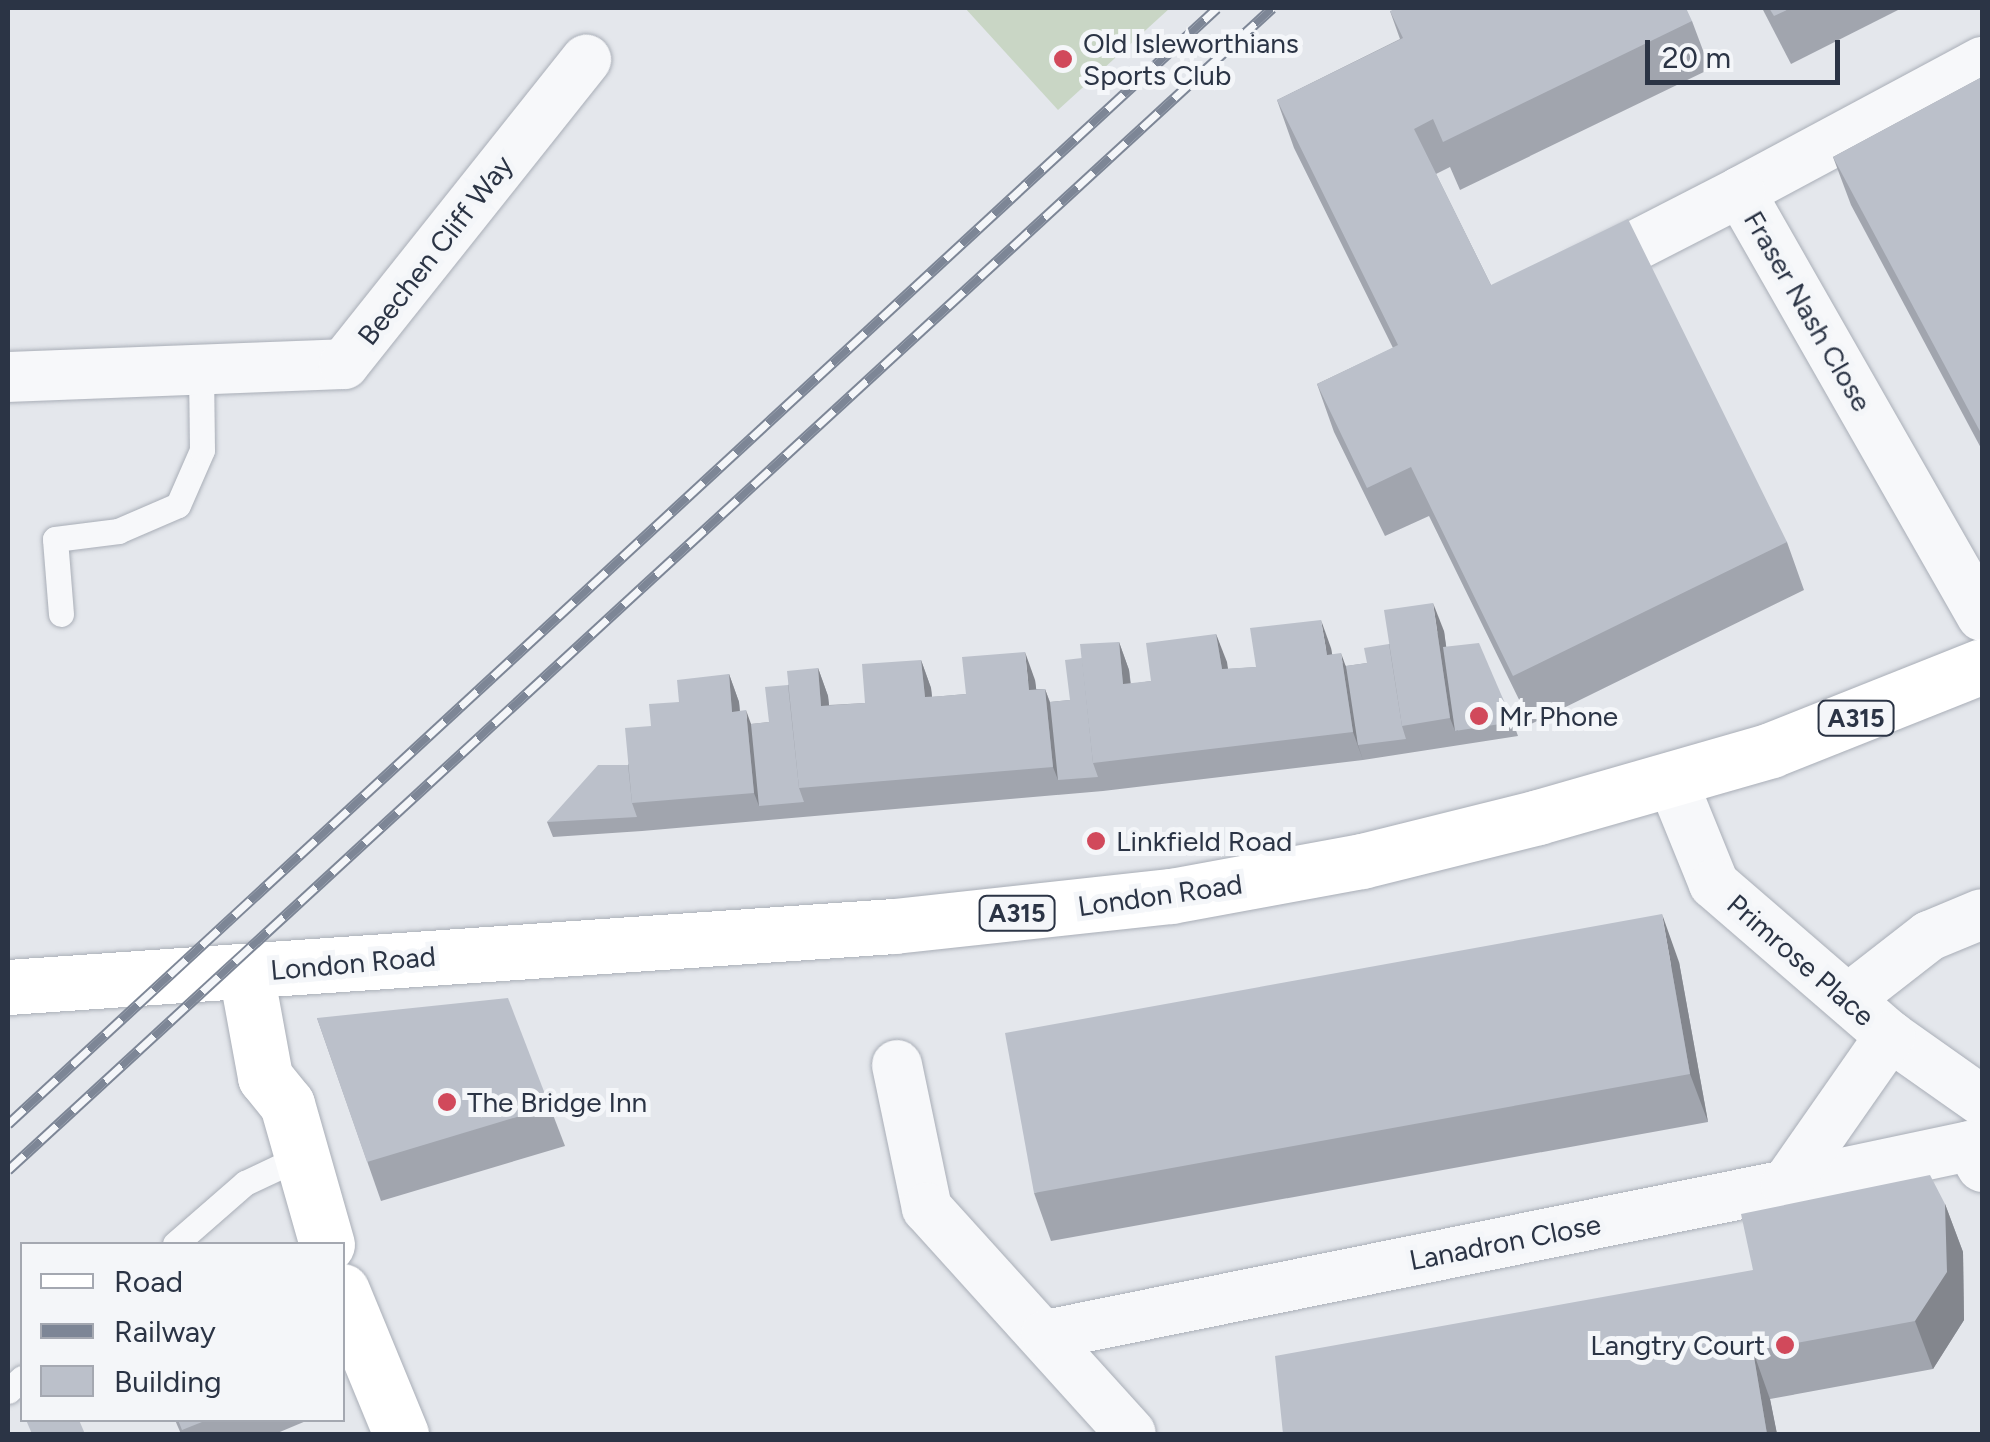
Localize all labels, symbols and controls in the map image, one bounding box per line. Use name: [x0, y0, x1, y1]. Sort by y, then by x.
scale bar: [1650, 20, 1845, 82]
place label: Old Isleworthians Sports Club: [1083, 26, 1299, 92]
text: 20 m: [1662, 39, 1731, 76]
marker: Old Isleworthians Sports Club: [1052, 48, 1074, 70]
street label: Beechen Cliff Way: [351, 149, 519, 351]
street label: Fraser Nash Close: [1737, 205, 1879, 417]
road number: A315: [1816, 698, 1896, 738]
place label: Mr Phone: [1499, 699, 1618, 733]
marker: Mr Phone: [1468, 705, 1490, 727]
place label: Linkfield Road: [1116, 824, 1292, 858]
marker: Linkfield Road: [1085, 830, 1107, 852]
street label: London Road: [1075, 867, 1245, 923]
street label: Primrose Place: [1721, 887, 1881, 1033]
road number: A315: [977, 893, 1057, 933]
street label: London Road: [269, 939, 437, 987]
place label: The Bridge Inn: [467, 1085, 647, 1119]
marker: The Bridge Inn: [436, 1091, 458, 1113]
street label: Lanadron Close: [1406, 1207, 1604, 1277]
legend: [20, 1242, 345, 1422]
text: Road: [114, 1263, 183, 1300]
text: Railway: [114, 1313, 216, 1350]
place label: Langtry Court: [1590, 1328, 1765, 1362]
marker: Langtry Court: [1774, 1334, 1796, 1356]
text: Building: [114, 1363, 222, 1400]

